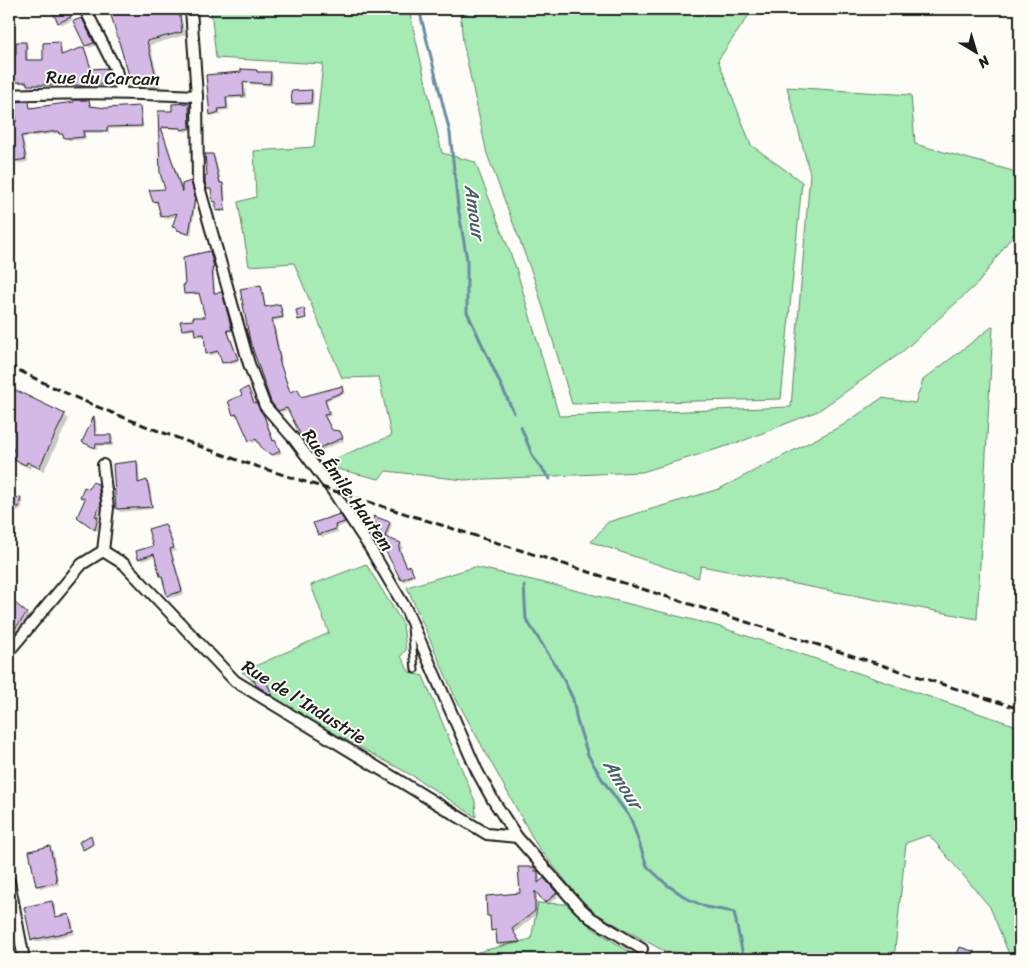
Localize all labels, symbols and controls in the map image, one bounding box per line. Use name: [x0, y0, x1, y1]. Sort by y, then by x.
north arrow: [952, 28, 1002, 78]
text: N: [972, 48, 996, 75]
street label: Rue du Carcan: [46, 61, 160, 95]
water label: Amour: [455, 182, 496, 245]
street label: Rue Émile Hautem: [294, 422, 403, 558]
street label: Rue de l'Industrie: [235, 651, 373, 753]
water label: Amour: [594, 751, 653, 819]

